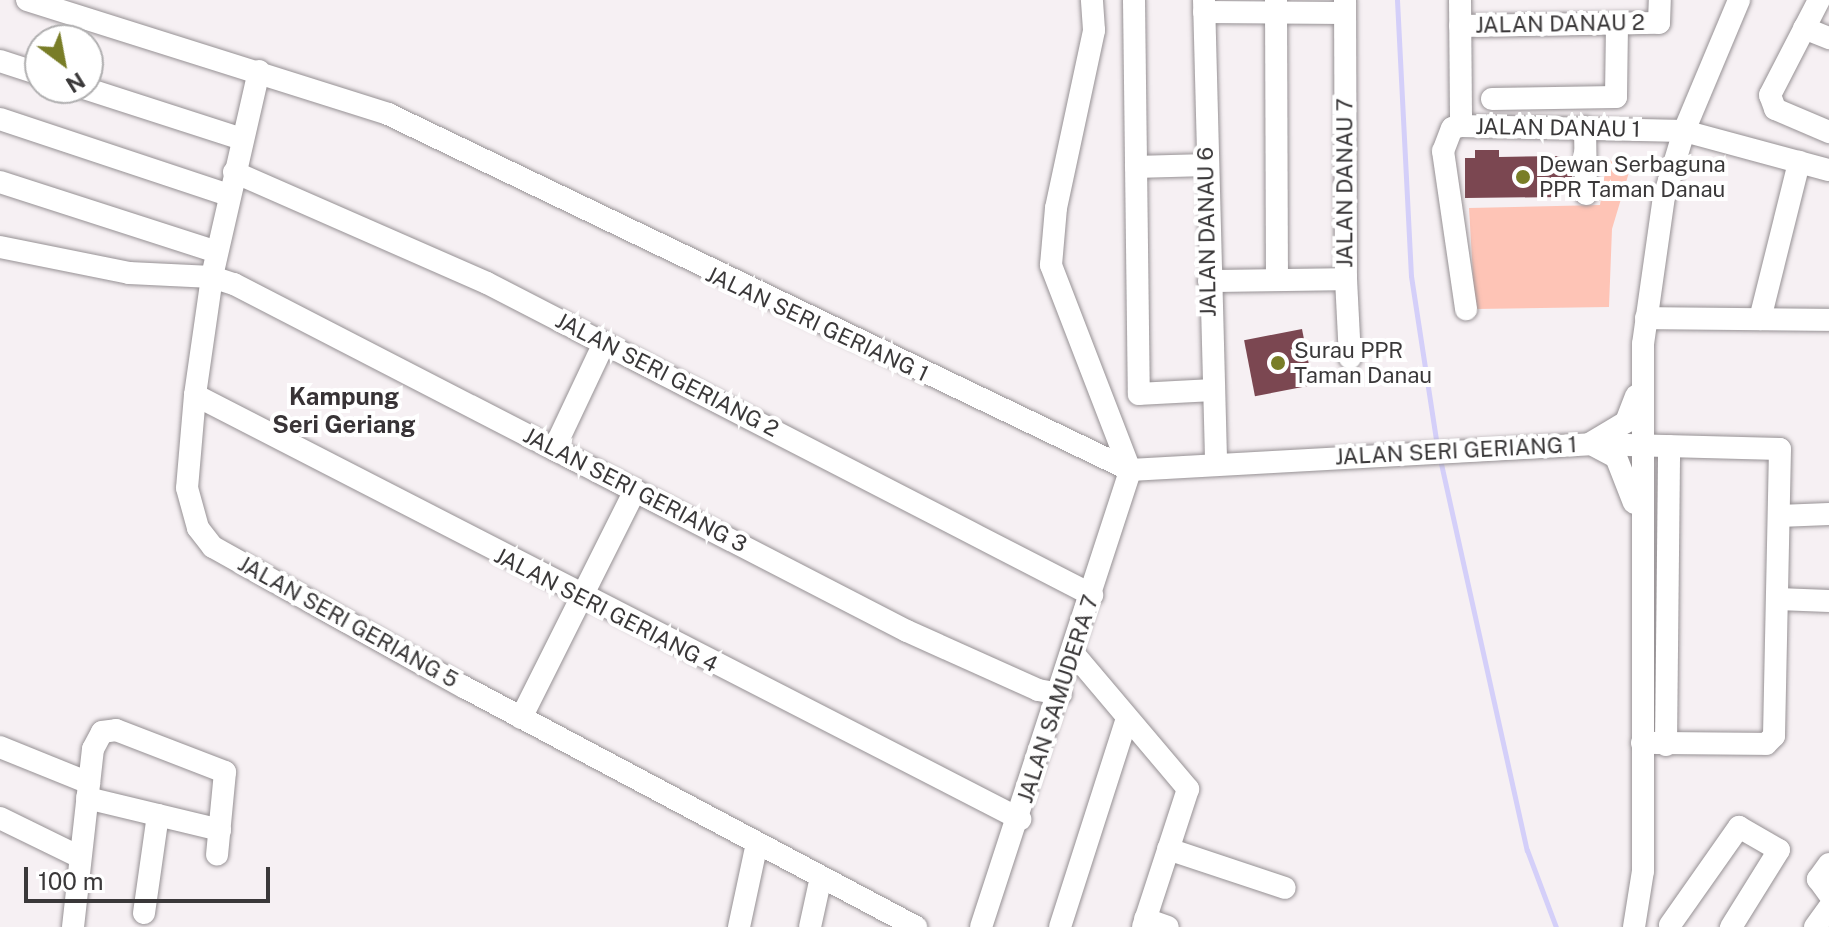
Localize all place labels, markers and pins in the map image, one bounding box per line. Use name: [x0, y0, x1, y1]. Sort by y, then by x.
place label: Dewan Serbaguna PPR Taman Danau: [1539, 151, 1726, 202]
marker: Dewan Serbaguna PPR Taman Danau: [1514, 168, 1532, 186]
place label: Surau PPR Taman Danau: [1294, 337, 1432, 388]
marker: Surau PPR Taman Danau: [1269, 354, 1287, 372]

